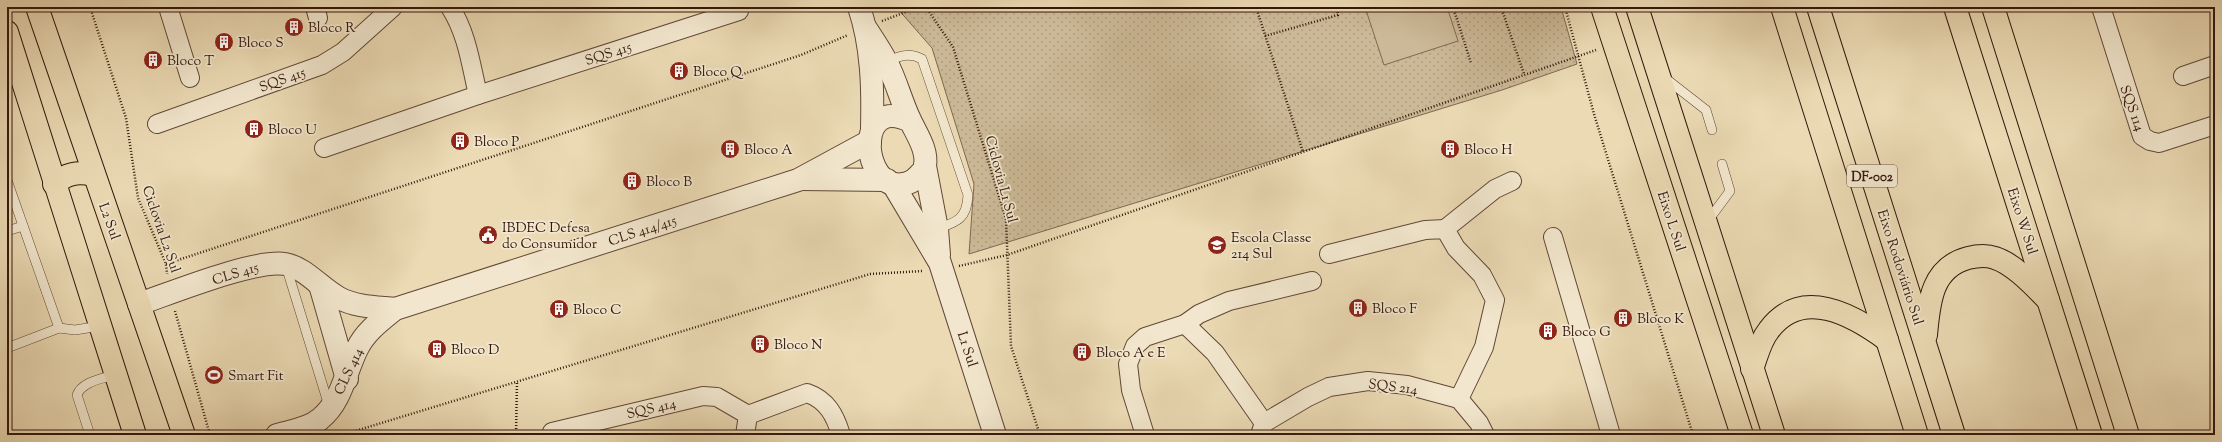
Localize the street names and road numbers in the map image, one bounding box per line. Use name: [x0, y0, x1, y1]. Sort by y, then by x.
street label: SQS 415: [583, 38, 635, 72]
street label: SQS 415: [257, 63, 309, 98]
street label: SQS 114: [2114, 83, 2149, 135]
street label: Ciclovia L1 Sul: [979, 134, 1021, 225]
road number: DF-002: [1847, 165, 1897, 187]
street label: Ciclovia L2 Sul: [136, 183, 184, 276]
street label: Eixo W Sul: [2001, 185, 2041, 258]
street label: Eixo L Sul: [1651, 189, 1689, 254]
street label: L2 Sul: [92, 200, 124, 243]
street label: Eixo Rodoviário Sul: [1871, 207, 1927, 328]
street label: CLS 414/415: [606, 211, 680, 252]
street label: CLS 415: [210, 258, 262, 291]
street label: L1 Sul: [951, 329, 981, 370]
street label: CLS 414: [330, 345, 369, 399]
street label: SQS 214: [1367, 375, 1419, 401]
street label: SQS 414: [625, 395, 678, 425]

